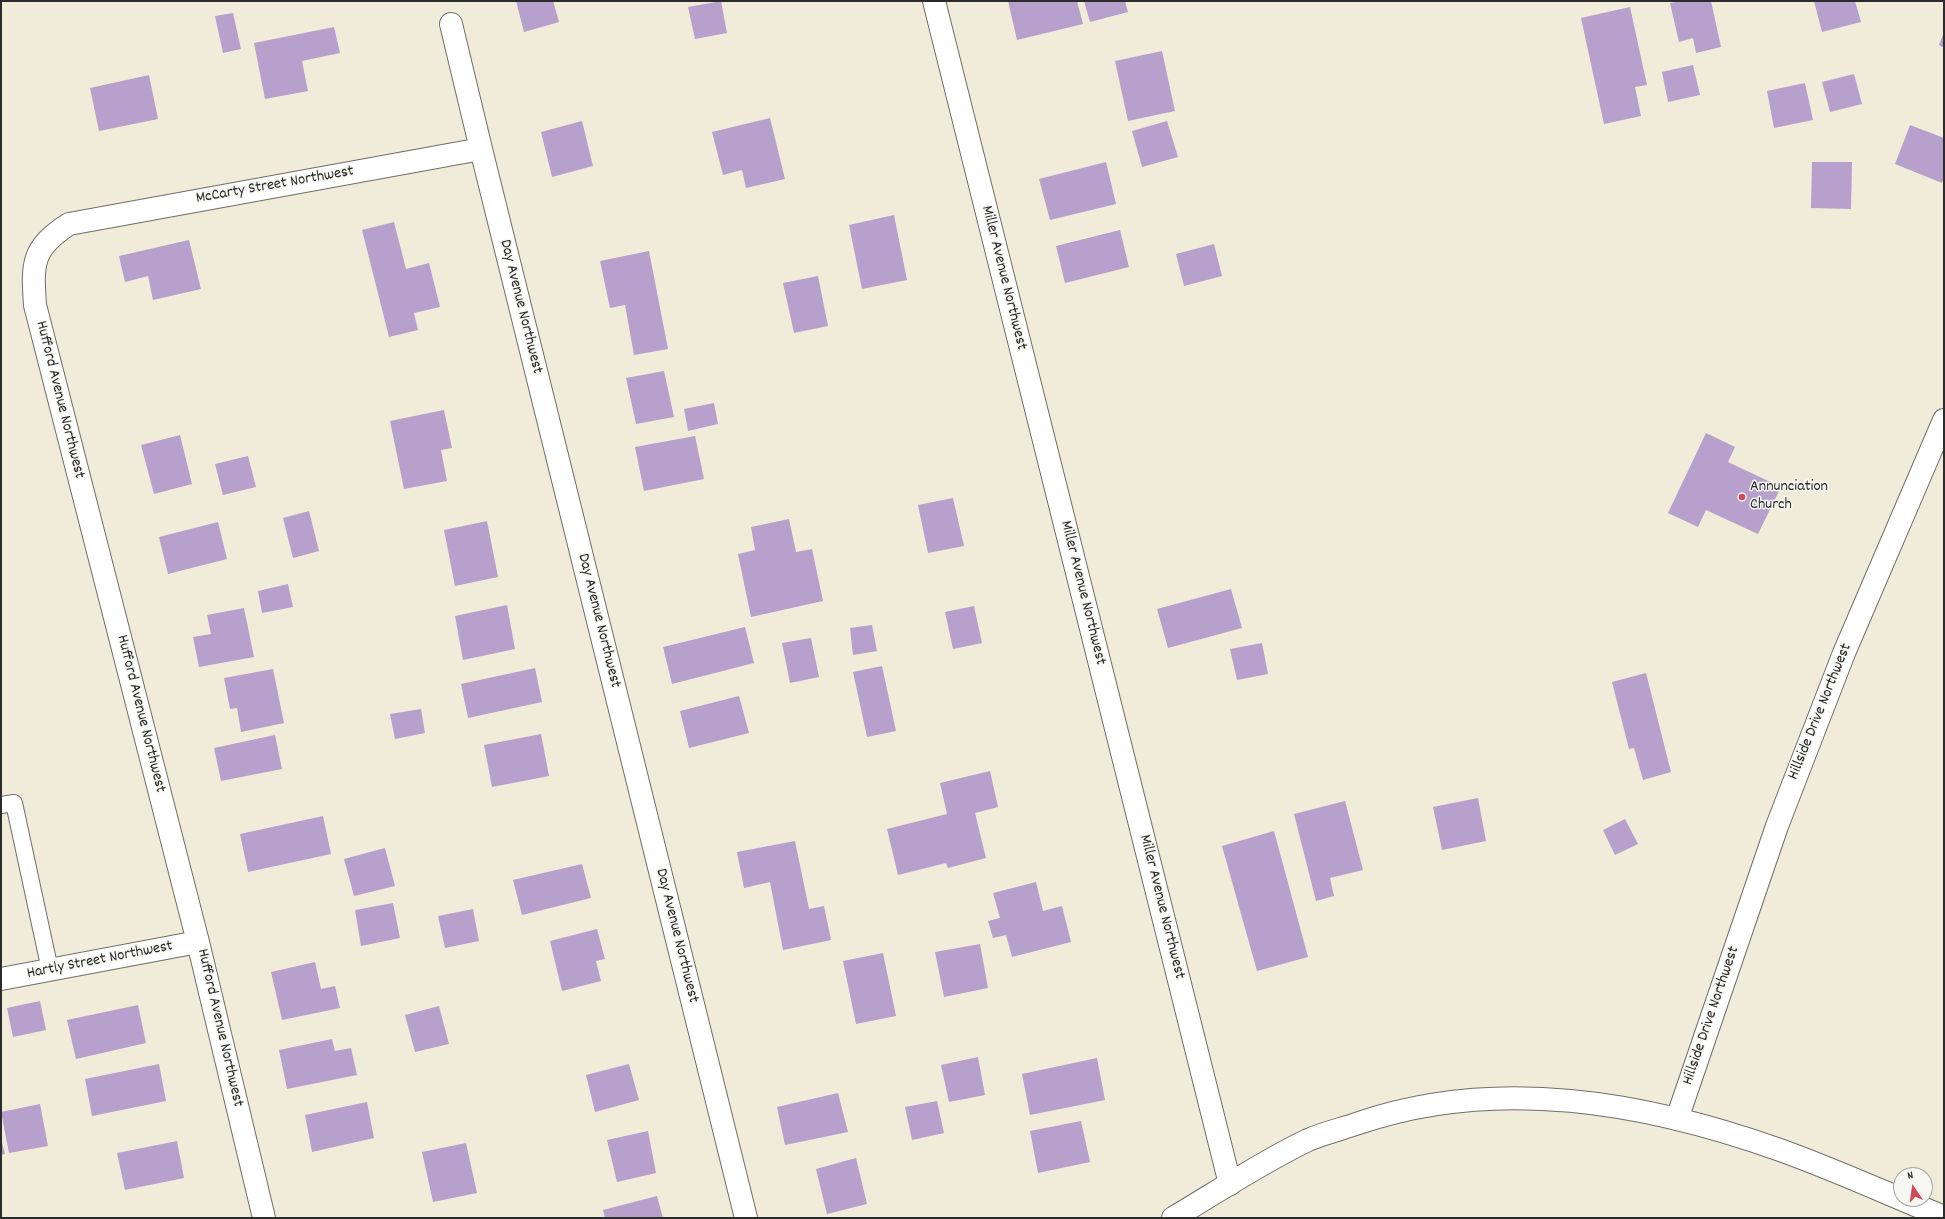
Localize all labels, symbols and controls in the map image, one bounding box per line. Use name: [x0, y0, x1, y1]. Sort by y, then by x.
street label: McCarty Street Northwest: [195, 163, 355, 209]
street label: Miller Avenue Northwest: [976, 204, 1030, 352]
street label: Day Avenue Northwest: [494, 238, 546, 376]
street label: Hufford Avenue Northwest: [30, 319, 88, 481]
place label: Annunciation Church: [1750, 478, 1828, 516]
marker: Annunciation Church: [1737, 492, 1747, 502]
street label: Miller Avenue Northwest: [1055, 519, 1109, 667]
street label: Day Avenue Northwest: [572, 552, 624, 690]
street label: Hufford Avenue Northwest: [111, 633, 169, 795]
street label: Hillside Drive Northwest: [1785, 641, 1857, 783]
street label: Miller Avenue Northwest: [1134, 833, 1188, 981]
street label: Day Avenue Northwest: [650, 867, 702, 1005]
street label: Hartly Street Northwest: [25, 937, 175, 985]
street label: Hillside Drive Northwest: [1679, 944, 1745, 1088]
street label: Hufford Avenue Northwest: [191, 947, 247, 1109]
north arrow: [1893, 1167, 1933, 1207]
text: N: [1906, 1168, 1915, 1185]

